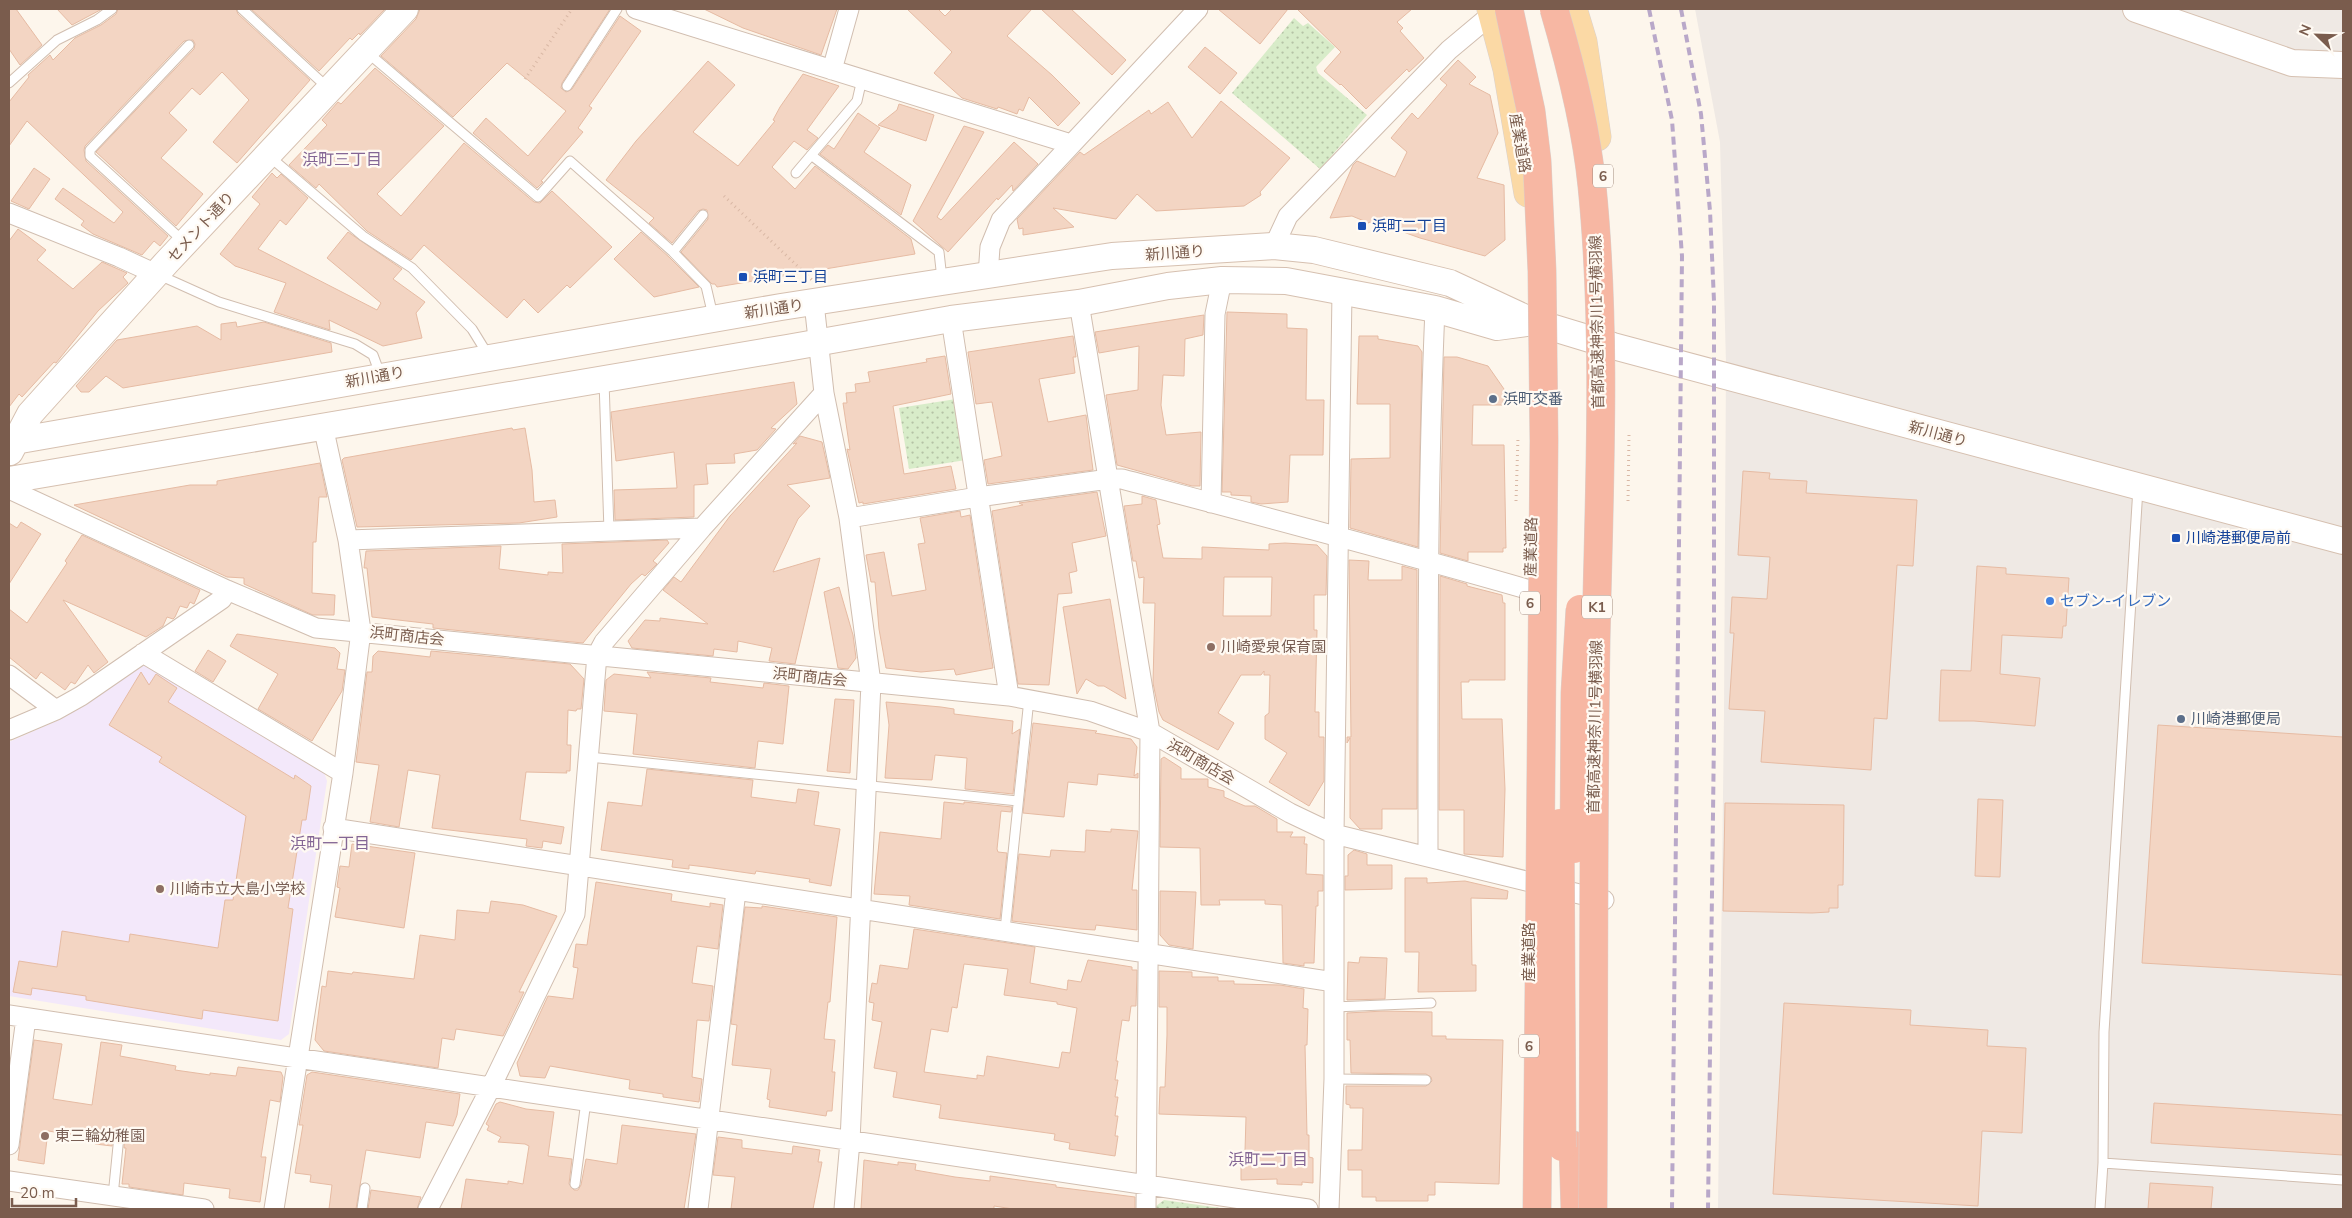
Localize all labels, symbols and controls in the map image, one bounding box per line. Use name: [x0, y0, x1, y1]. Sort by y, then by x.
north arrow: [2292, 10, 2342, 60]
text: N: [2295, 22, 2316, 39]
street label: 産業道路: [1505, 112, 1535, 174]
district label: 浜町三丁目: [302, 149, 382, 171]
road number: 6: [1593, 165, 1613, 188]
street label: セメント通り: [163, 187, 239, 267]
place label: 浜町二丁目: [1372, 216, 1447, 236]
marker: 浜町二丁目: [1356, 220, 1368, 232]
street label: 首都高速神奈川1号横羽線: [1585, 235, 1609, 409]
street label: 新川通り: [1144, 241, 1206, 265]
place label: 浜町三丁目: [753, 267, 828, 287]
marker: 浜町三丁目: [737, 271, 749, 283]
street label: 新川通り: [743, 295, 805, 323]
street label: 新川通り: [344, 362, 406, 392]
place label: 浜町交番: [1503, 389, 1563, 409]
marker: 浜町交番: [1487, 393, 1499, 405]
street label: 新川通り: [1906, 417, 1970, 451]
street label: 産業道路: [1520, 517, 1542, 577]
place label: 川崎港郵便局前: [2186, 528, 2291, 548]
marker: 川崎港郵便局前: [2170, 532, 2182, 544]
place label: セブン-イレブン: [2060, 591, 2171, 611]
road number: 6: [1520, 592, 1540, 614]
marker: セブン-イレブン: [2044, 595, 2056, 607]
road number: K1: [1582, 596, 1612, 618]
street label: 浜町商店会: [369, 622, 445, 650]
place label: 川崎愛泉保育園: [1221, 637, 1326, 657]
street label: 首都高速神奈川1号横羽線: [1583, 640, 1607, 814]
marker: 川崎愛泉保育園: [1205, 641, 1217, 653]
street label: 浜町商店会: [772, 663, 848, 691]
place label: 川崎港郵便局: [2191, 709, 2281, 729]
marker: 川崎港郵便局: [2175, 713, 2187, 725]
street label: 浜町商店会: [1164, 735, 1238, 789]
district label: 浜町一丁目: [290, 833, 370, 855]
place label: 川崎市立大島小学校: [170, 879, 305, 899]
marker: 川崎市立大島小学校: [154, 883, 166, 895]
street label: 産業道路: [1519, 922, 1539, 982]
road number: 6: [1519, 1034, 1539, 1058]
place label: 東三輪幼稚園: [55, 1126, 145, 1146]
marker: 東三輪幼稚園: [39, 1130, 51, 1142]
district label: 浜町二丁目: [1228, 1149, 1308, 1171]
scale bar: [12, 1176, 76, 1208]
text: 20 m: [20, 1183, 55, 1203]

